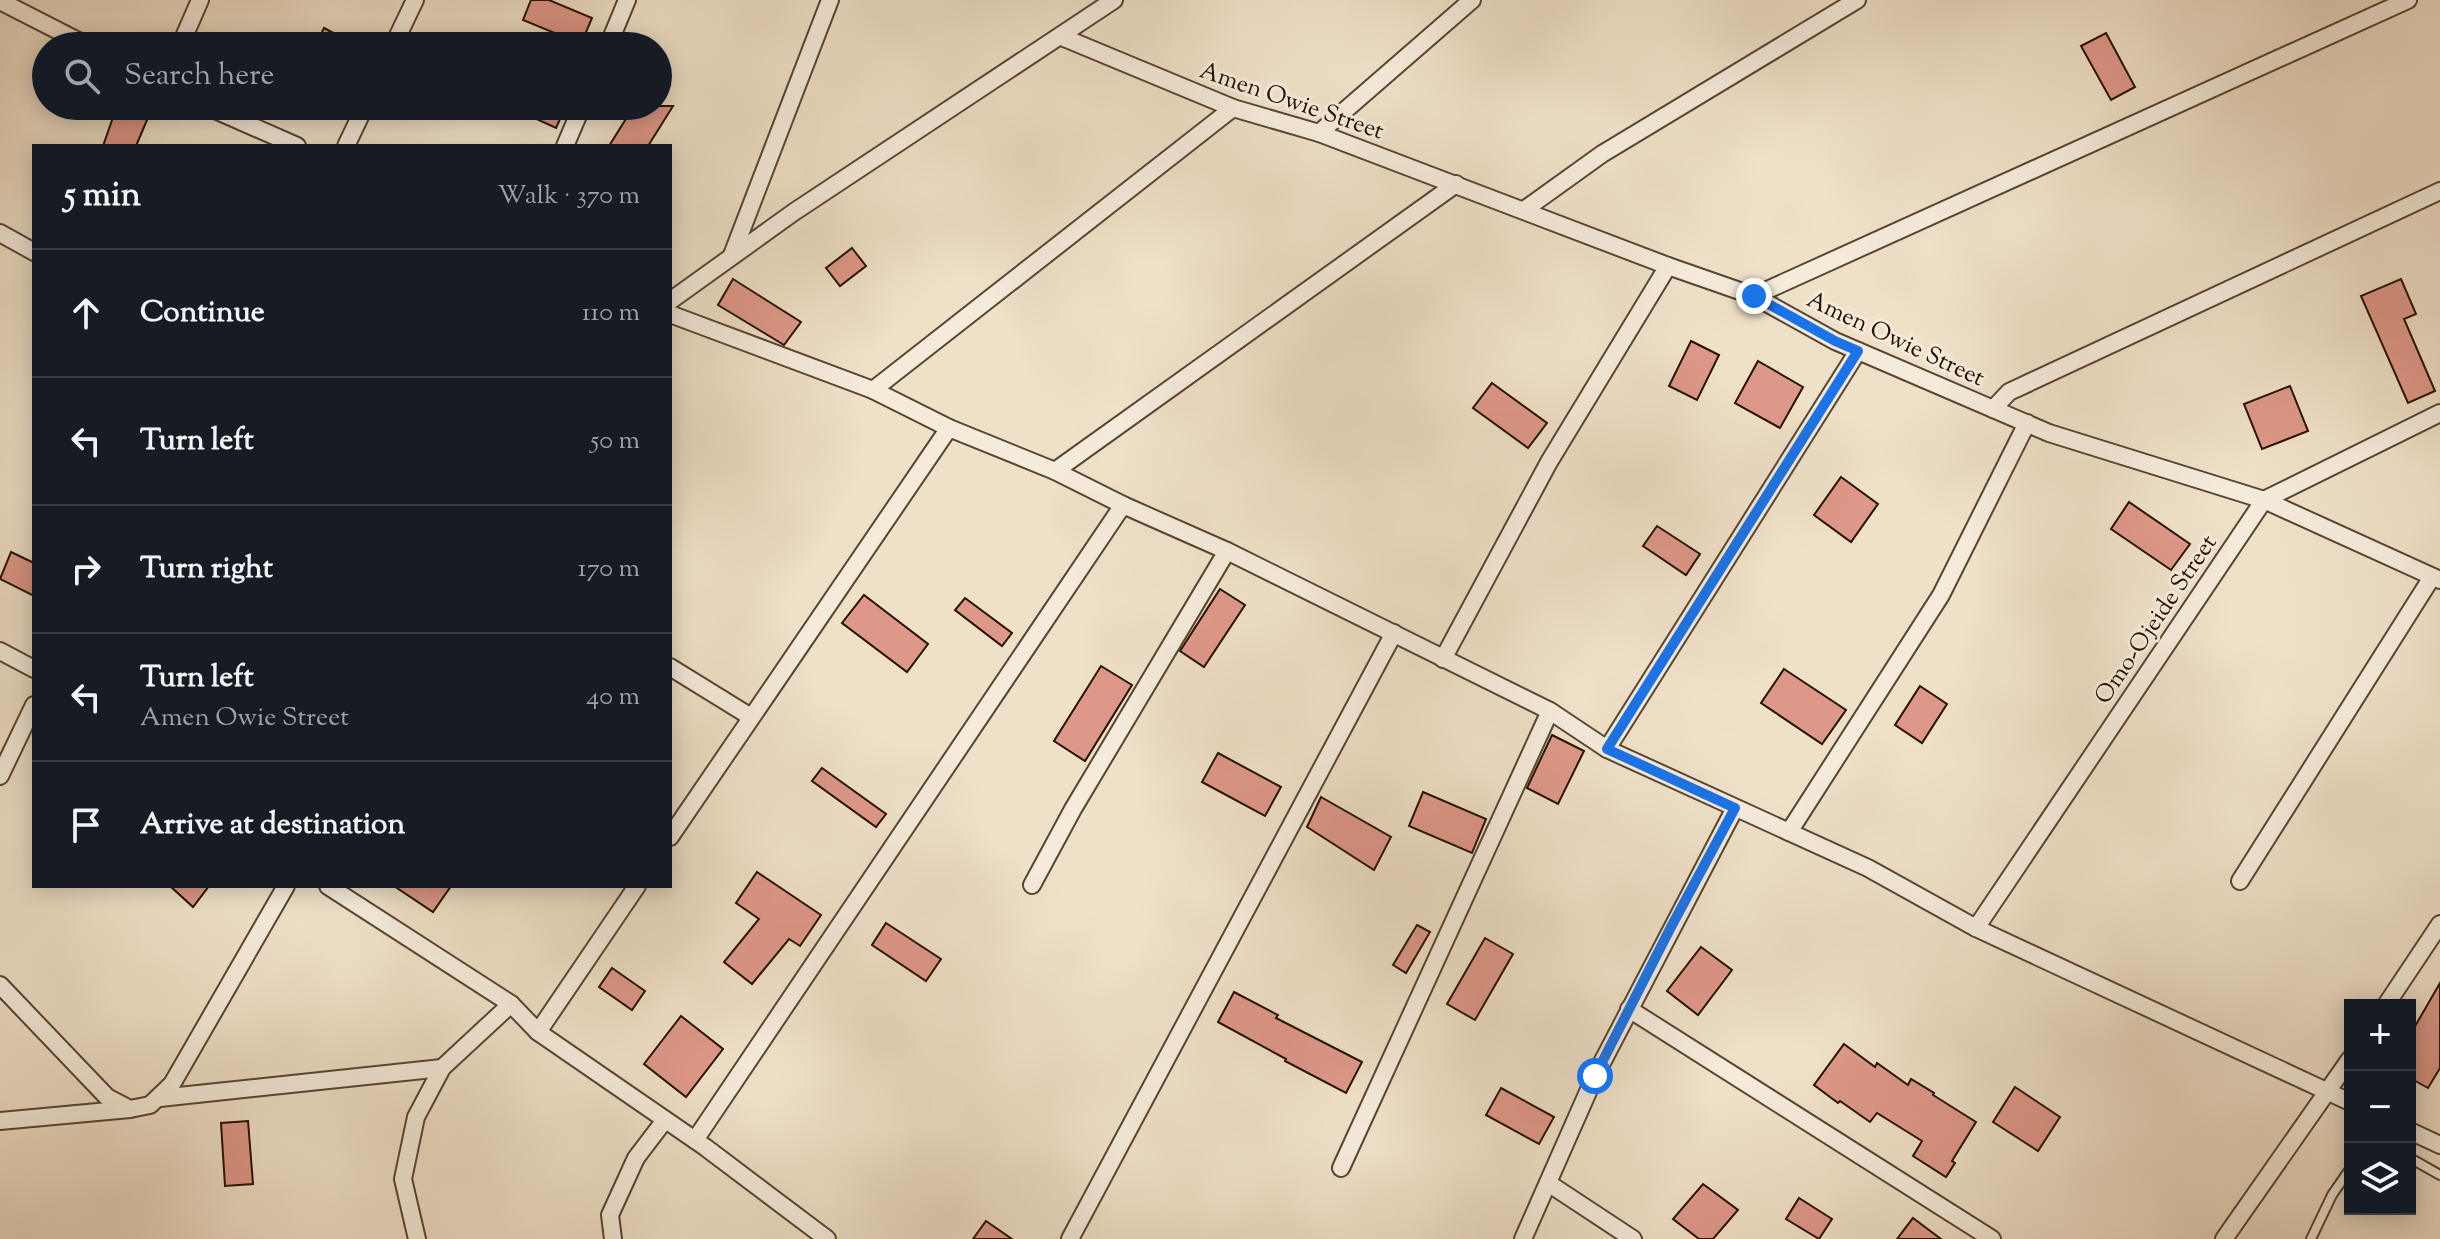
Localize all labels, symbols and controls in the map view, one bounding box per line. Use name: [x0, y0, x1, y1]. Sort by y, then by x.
search box: [32, 32, 672, 120]
icon: search: [60, 54, 104, 98]
street label: Amen Owie Street: [1195, 54, 1388, 149]
text: Search here: [124, 55, 274, 98]
text: 5 min: [64, 172, 141, 221]
text: Walk · 370 m: [498, 178, 640, 215]
route end: [1736, 278, 1772, 314]
street label: Amen Owie Street: [1801, 284, 1990, 396]
icon: ahead: [64, 291, 108, 335]
text: Continue: [140, 292, 265, 335]
text: 110 m: [582, 295, 640, 332]
icon: left: [64, 419, 108, 463]
text: Turn left: [140, 420, 254, 463]
text: 50 m: [590, 423, 640, 460]
street label: Omo-Ojeide Street: [2087, 529, 2226, 712]
icon: right: [64, 547, 108, 591]
text: Turn right: [140, 548, 273, 591]
text: 170 m: [578, 551, 640, 588]
text: Turn left: [140, 657, 254, 700]
icon: left: [64, 675, 108, 719]
text: 40 m: [586, 679, 640, 716]
text: Amen Owie Street: [140, 700, 349, 737]
icon: arrive: [64, 803, 108, 847]
text: Arrive at destination: [140, 804, 405, 847]
map controls: [2344, 999, 2416, 1215]
button: +: [2344, 999, 2416, 1071]
route start: [1577, 1058, 1613, 1094]
button: −: [2344, 1071, 2416, 1143]
button: layers: [2344, 1143, 2416, 1215]

